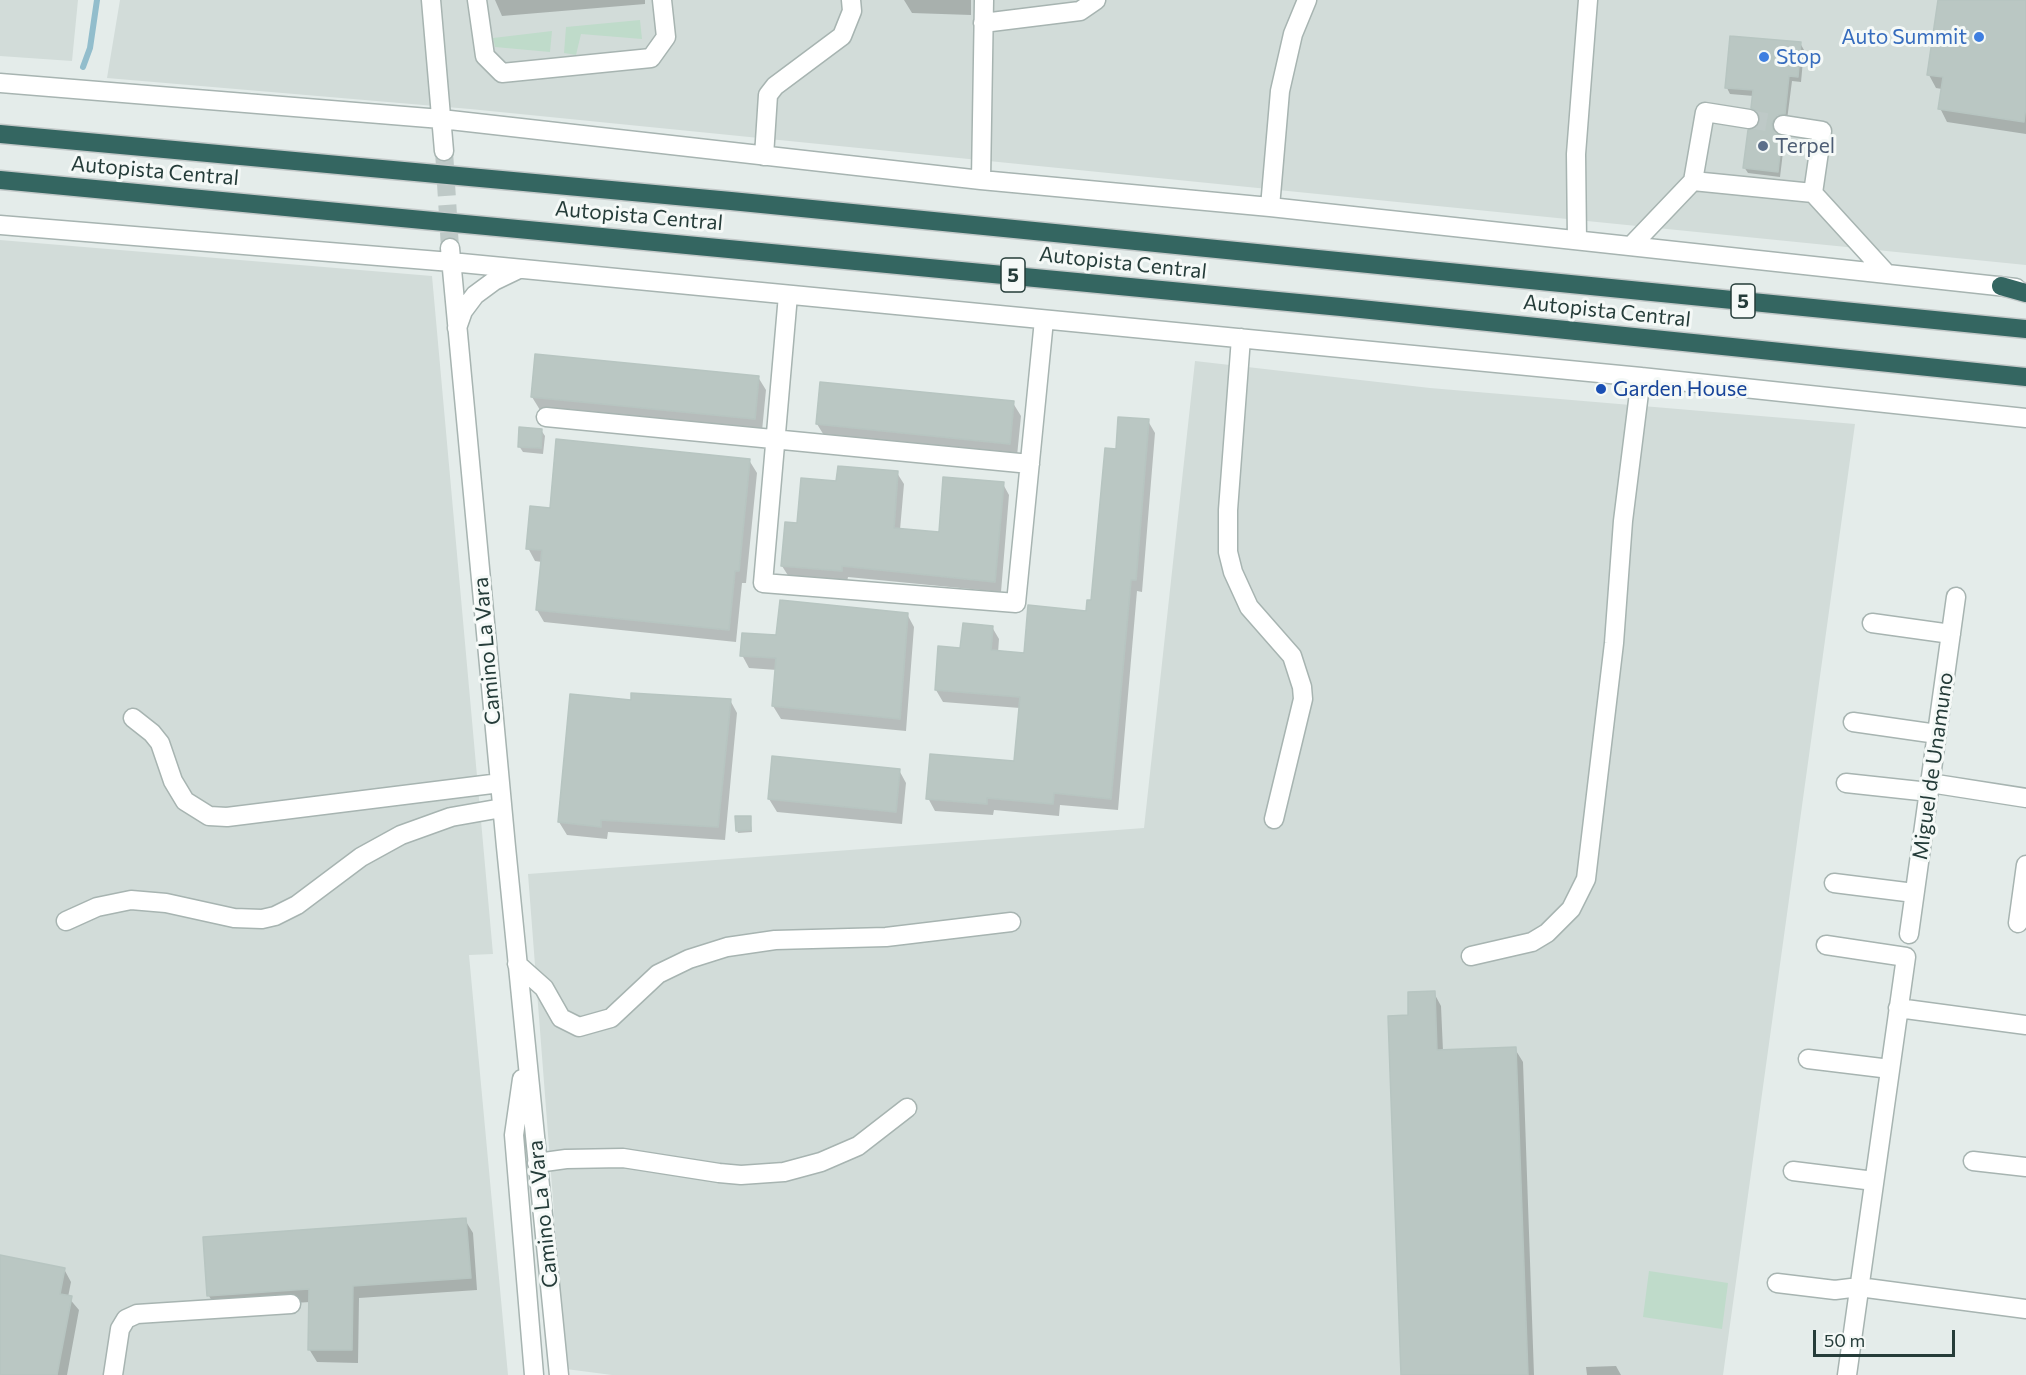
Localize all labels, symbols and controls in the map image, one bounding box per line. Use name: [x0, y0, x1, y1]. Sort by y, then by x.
place label: Auto Summit: [1841, 24, 1967, 50]
marker: Auto Summit: [1972, 30, 1986, 44]
place label: Stop: [1776, 44, 1822, 70]
marker: Stop: [1757, 50, 1771, 64]
place label: Terpel: [1775, 133, 1835, 159]
marker: Terpel: [1756, 139, 1770, 153]
street label: Autopista Central: [70, 151, 240, 191]
street label: Autopista Central: [554, 196, 724, 236]
street label: Autopista Central: [1038, 242, 1208, 284]
road number: 5: [1001, 258, 1025, 292]
road number: 5: [1731, 284, 1755, 318]
street label: Autopista Central: [1522, 290, 1692, 332]
place label: Garden House: [1613, 376, 1747, 402]
marker: Garden House: [1594, 382, 1608, 396]
street label: Camino La Vara: [468, 576, 506, 726]
street label: Miguel de Unamuno: [1907, 671, 1959, 861]
street label: Camino La Vara: [523, 1139, 563, 1289]
scale bar: [1816, 1318, 1958, 1356]
text: 50 m: [1824, 1329, 1865, 1351]

